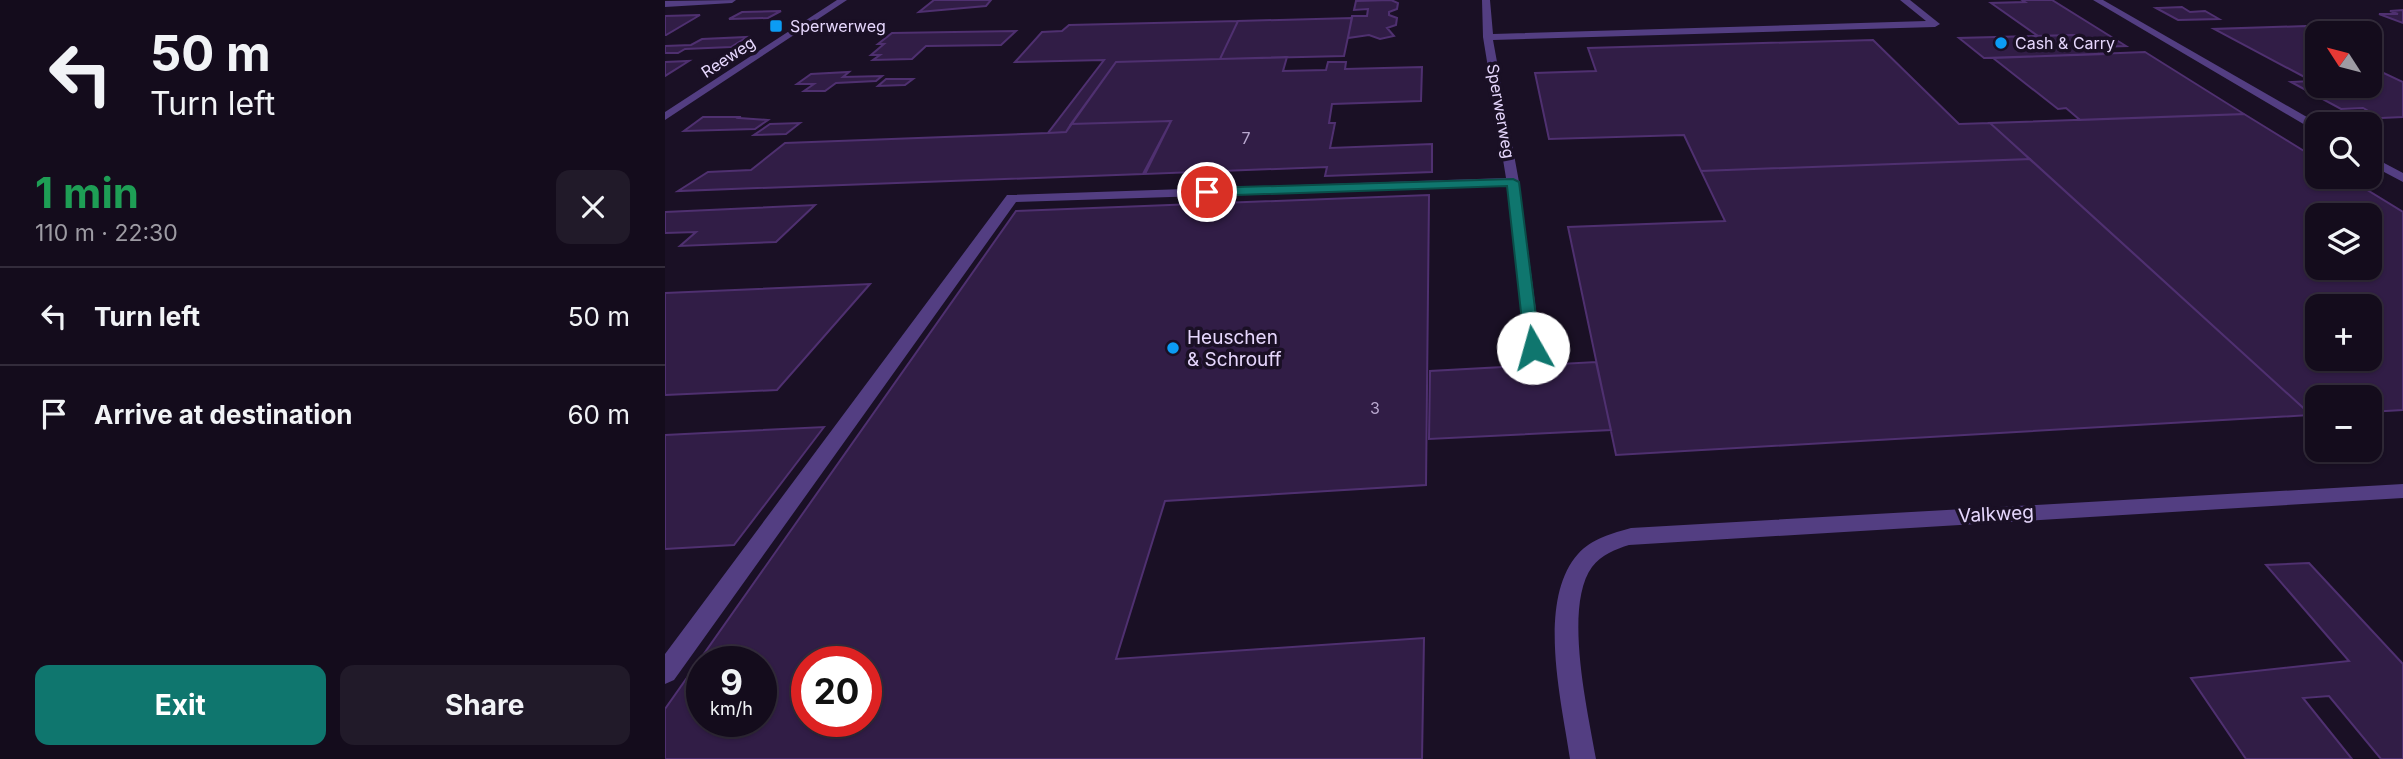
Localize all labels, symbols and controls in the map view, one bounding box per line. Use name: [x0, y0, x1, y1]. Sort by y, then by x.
place label: Sperwerweg: [790, 16, 886, 36]
marker: Sperwerweg: [768, 18, 784, 34]
north arrow: [2305, 21, 2382, 98]
map controls: [2305, 21, 2382, 462]
text: 50 m: [150, 24, 271, 83]
icon: left: [35, 28, 126, 119]
street label: Reeweg: [697, 32, 759, 82]
place label: Cash & Carry: [2015, 33, 2115, 53]
marker: Cash & Carry: [1993, 35, 2009, 51]
street label: Sperwerweg: [1483, 62, 1519, 160]
text: Turn left: [150, 84, 275, 123]
button: search: [2305, 112, 2382, 189]
house number: 7: [1241, 128, 1251, 148]
pin: [1177, 162, 1237, 222]
text: 1 min: [35, 167, 139, 218]
button: close: [556, 170, 630, 244]
icon: arrive: [1188, 173, 1226, 211]
button: layers: [2305, 203, 2382, 280]
text: 110 m · 22:30: [35, 219, 178, 247]
button: +: [2305, 294, 2382, 371]
icon: left: [35, 297, 73, 335]
text: Turn left: [94, 301, 200, 332]
text: 50 m: [568, 301, 630, 332]
position arrow: [1496, 311, 1570, 385]
place label: Heuschen & Schrouff: [1187, 326, 1282, 371]
marker: Heuschen & Schrouff: [1165, 340, 1181, 356]
button: −: [2305, 385, 2382, 462]
icon: arrive: [35, 395, 73, 433]
house number: 3: [1370, 398, 1380, 418]
text: Arrive at destination: [94, 399, 353, 430]
text: 60 m: [567, 399, 630, 430]
street label: Valkweg: [1958, 501, 2034, 527]
speed limit sign: 20: [791, 646, 882, 737]
text: 9: [720, 661, 743, 703]
button: Exit: [35, 665, 326, 745]
button: Share: [340, 665, 630, 745]
text: km/h: [710, 698, 753, 719]

